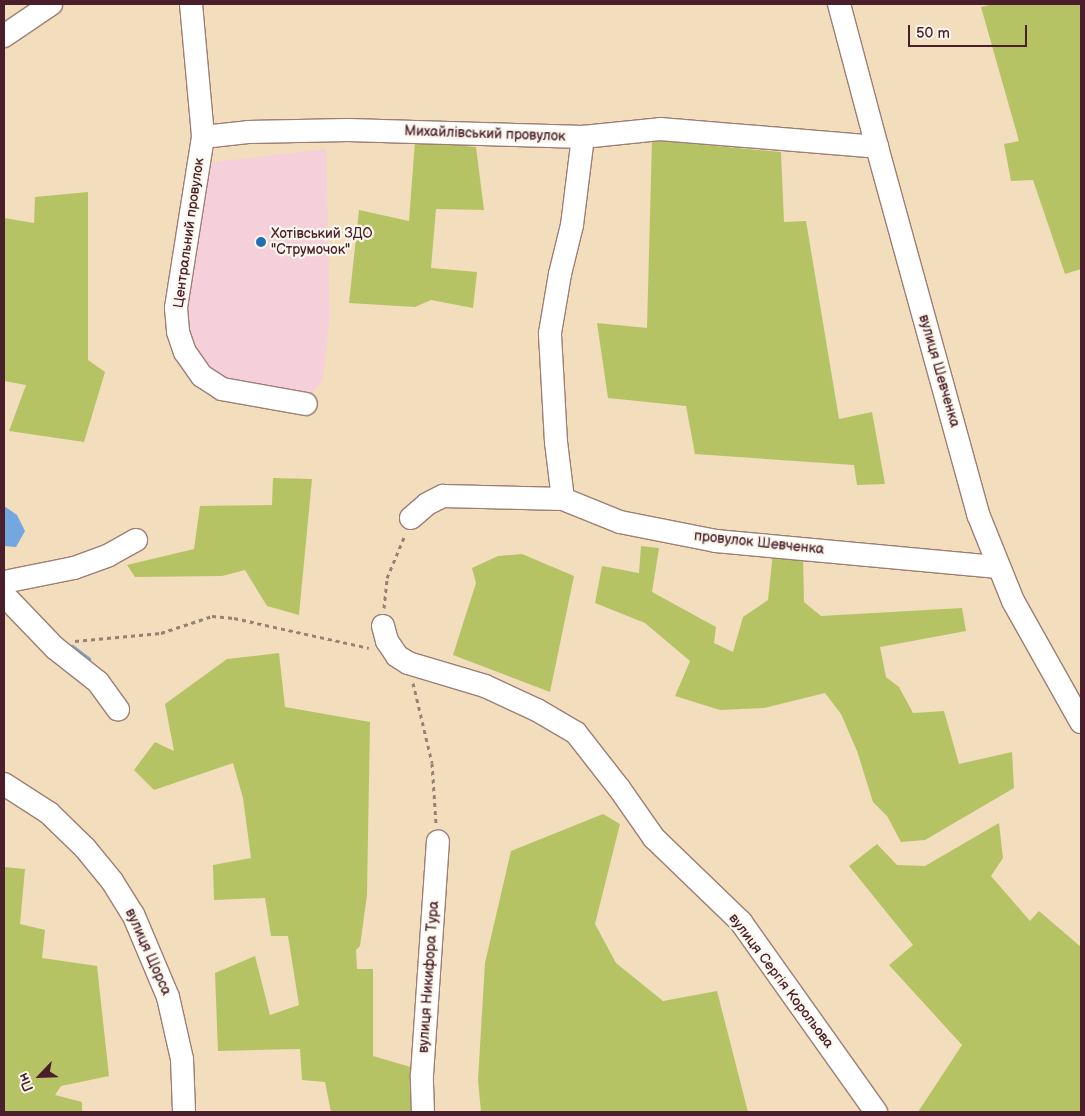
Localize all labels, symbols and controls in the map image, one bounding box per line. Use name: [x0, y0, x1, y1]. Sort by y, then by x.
scale bar: [910, 15, 1029, 47]
text: 50 m: [916, 24, 950, 43]
street label: Михайлівський провулок: [404, 123, 566, 145]
street label: Центральний провулок: [170, 157, 208, 309]
place label: Хотівський ЗДО "Струмочок": [271, 226, 373, 258]
marker: Хотівський ЗДО "Струмочок": [255, 236, 267, 248]
street label: вулиця Шевченка: [915, 313, 963, 429]
street label: провулок Шевченка: [693, 528, 825, 558]
street label: вулиця Никифора Тура: [415, 900, 443, 1054]
street label: вулиця Щорса: [121, 906, 175, 998]
street label: вулиця Сергія Корольова: [725, 910, 837, 1052]
north arrow: [15, 1051, 65, 1101]
text: Пн: [14, 1070, 37, 1094]

